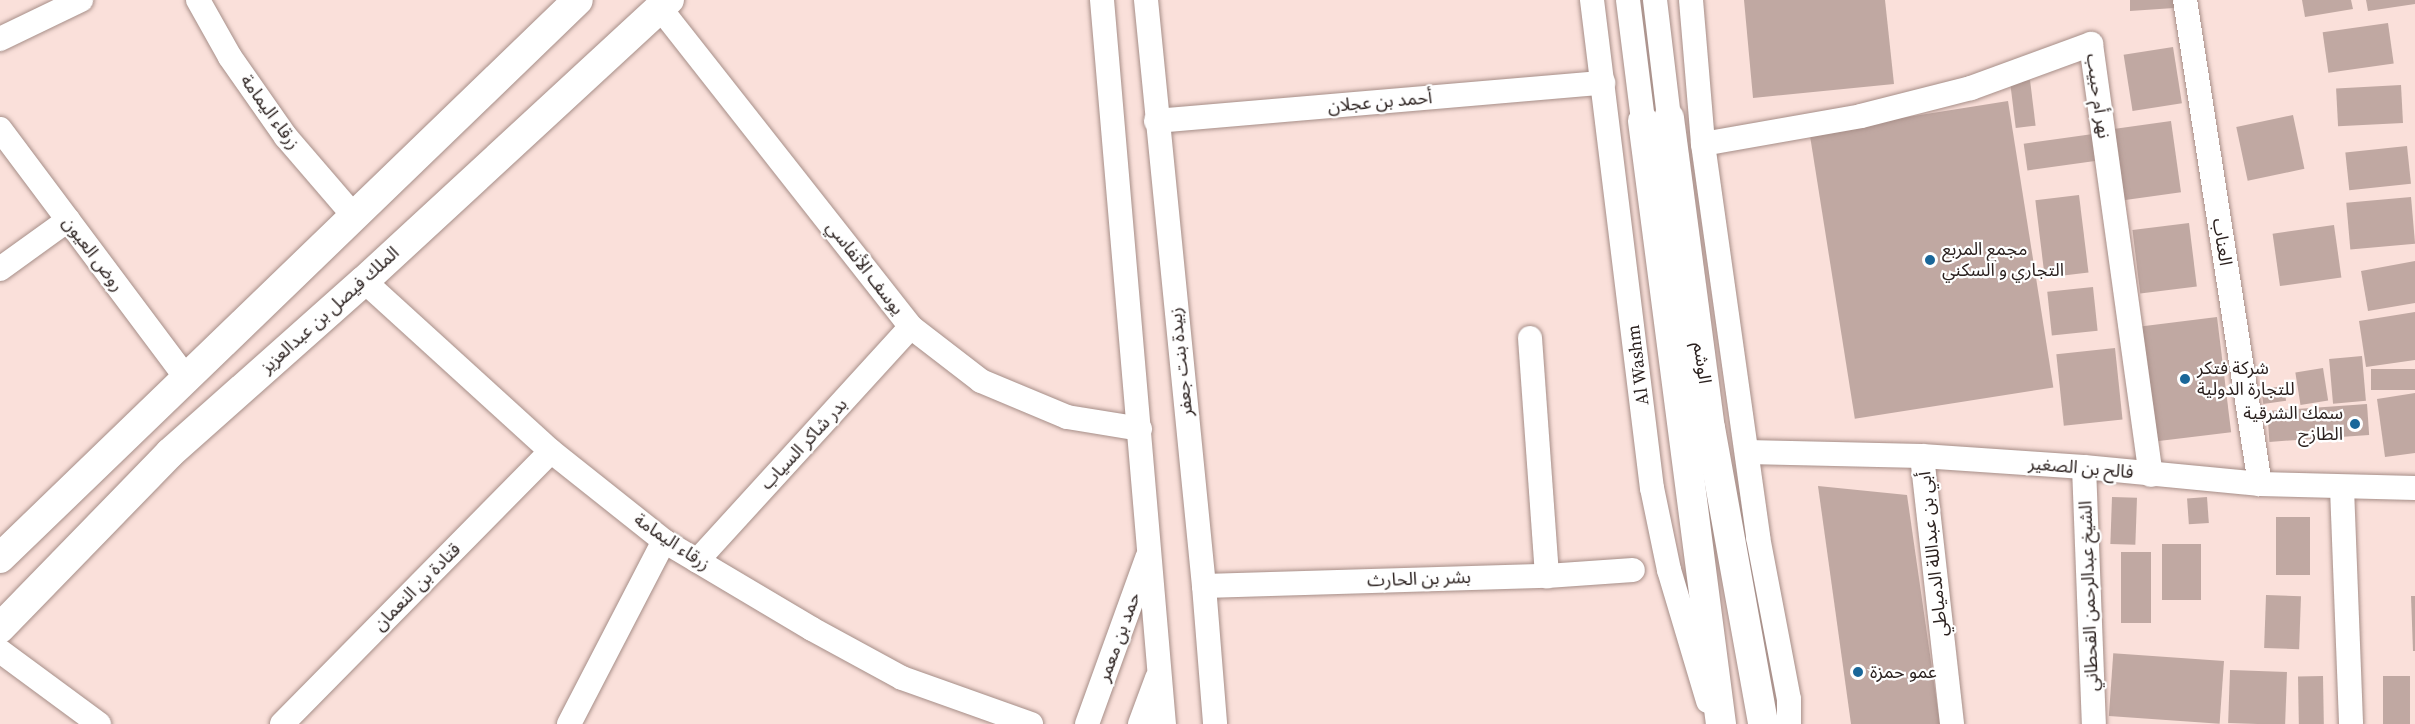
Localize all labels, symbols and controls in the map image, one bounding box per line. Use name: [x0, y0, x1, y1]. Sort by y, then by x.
street label: نهر أم حبيب: [2081, 52, 2115, 140]
street label: زرقاء اليمامة: [236, 70, 304, 154]
street label: أحمد بن عجلان: [1327, 87, 1433, 117]
street label: روض العيون: [58, 212, 128, 296]
street label: يوسف الأنفاسي: [822, 217, 908, 319]
street label: العناب: [2208, 217, 2236, 267]
place label: مجمع المربع التجاري و السكني: [1942, 239, 2064, 282]
street label: الملك فيصل بن عبدالعزيز: [256, 242, 404, 378]
marker: مجمع المربع التجاري و السكني: [1923, 253, 1937, 267]
street label: زبيدة بنت جعفر: [1165, 306, 1197, 418]
street label: Al Washm: [1622, 323, 1654, 407]
street label: الوشم: [1688, 341, 1716, 385]
place label: شركة فتكر للتجارة الدولية: [2197, 358, 2295, 400]
marker: شركة فتكر للتجارة الدولية: [2178, 372, 2192, 386]
street label: بدر شاكر السياب: [756, 394, 852, 494]
place label: سمك الشرقية الطازج: [2243, 403, 2343, 446]
marker: سمك الشرقية الطازج: [2348, 417, 2362, 431]
street label: فالح بن الصغير: [2028, 453, 2134, 483]
street label: أبي بن عبداللة الدمياطي: [1914, 470, 1952, 638]
street label: الشيخ عبدالرحمن القحطاني: [2075, 500, 2103, 692]
street label: زرقاء اليمامة: [630, 509, 714, 575]
street label: قتادة بن النعمان: [369, 539, 465, 635]
street label: بشر بن الحارث: [1367, 566, 1471, 592]
street label: حمد بن معمر: [1093, 589, 1145, 685]
place label: عمو حمزة: [1870, 661, 1937, 683]
marker: عمو حمزة: [1851, 665, 1865, 679]

